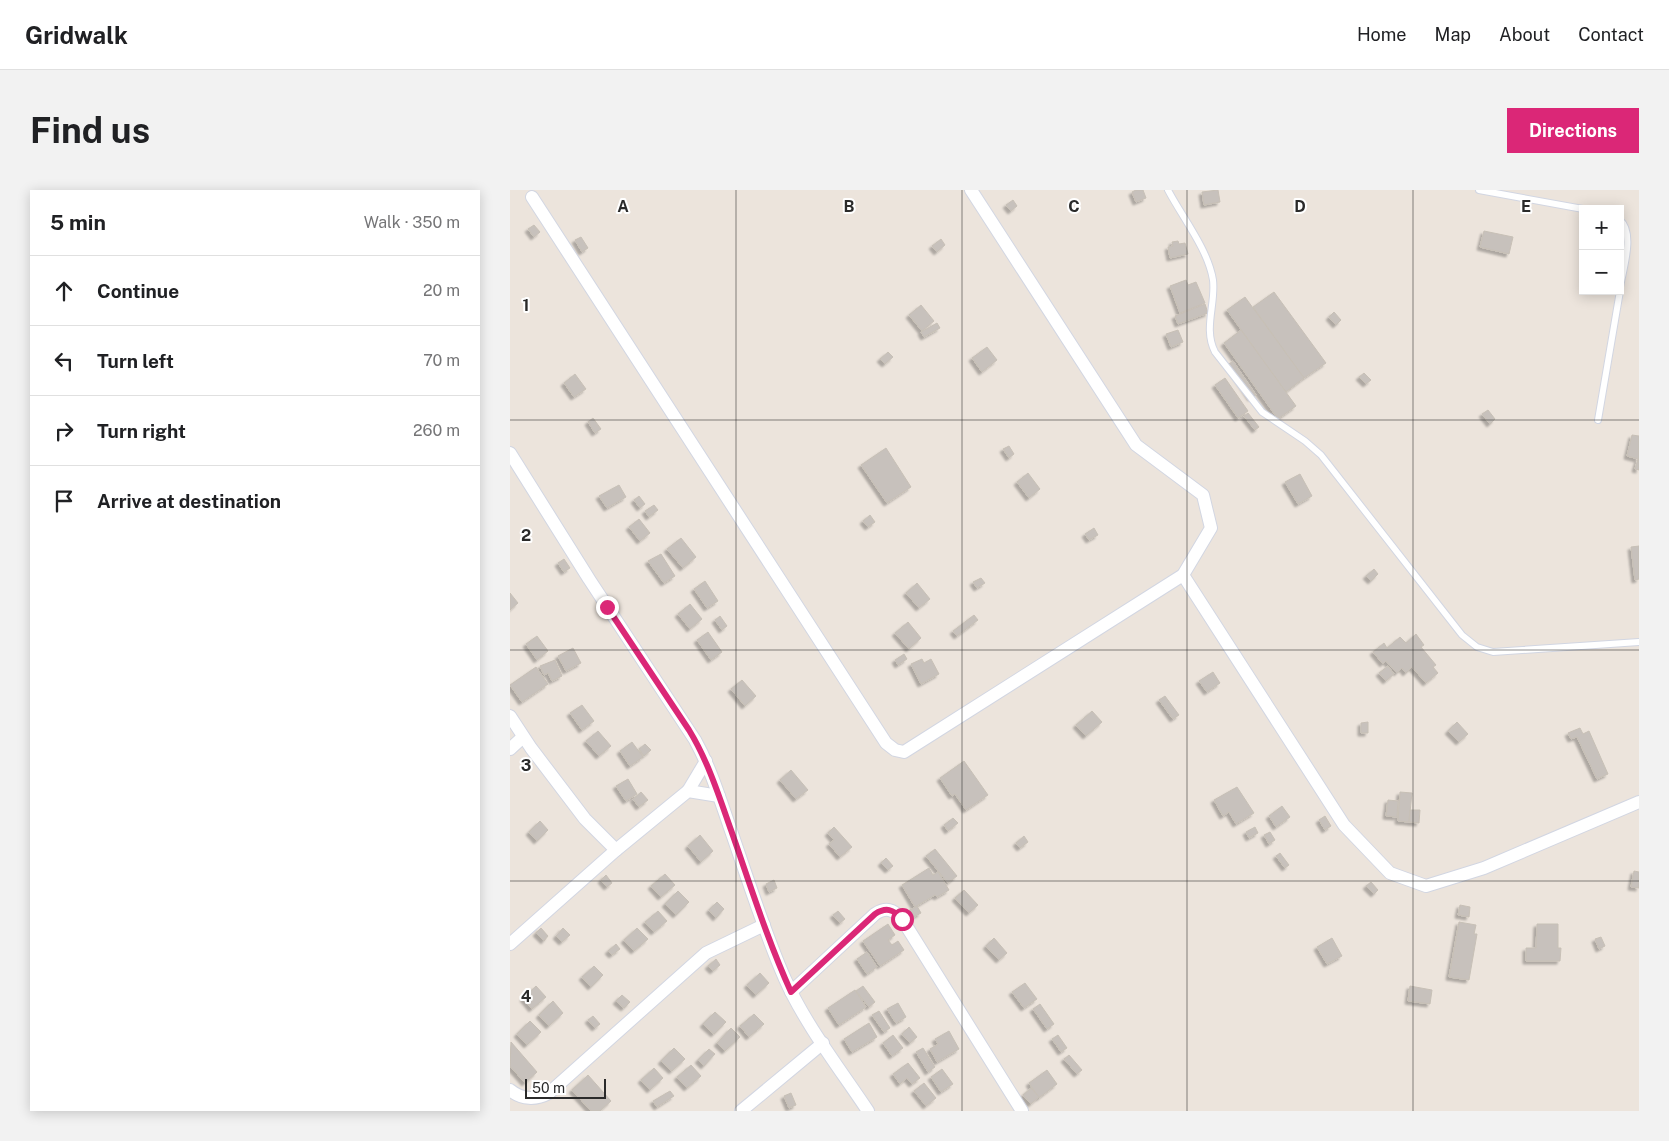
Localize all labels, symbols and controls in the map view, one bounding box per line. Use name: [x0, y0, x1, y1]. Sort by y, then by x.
text: Gridwalk: [25, 21, 128, 49]
text: Home: [1357, 24, 1407, 45]
text: Map: [1435, 24, 1471, 45]
text: About: [1499, 24, 1550, 45]
text: Contact: [1578, 24, 1644, 45]
button: Directions: [1507, 108, 1639, 153]
text: Find us: [30, 110, 150, 151]
text: A: [617, 197, 629, 216]
text: B: [844, 197, 855, 216]
text: C: [1068, 197, 1080, 216]
text: D: [1294, 197, 1306, 216]
text: E: [1521, 197, 1531, 216]
map controls: [1579, 205, 1624, 295]
button: +: [1579, 205, 1624, 250]
text: 5 min: [50, 210, 106, 235]
text: Walk · 350 m: [364, 213, 460, 232]
button: −: [1579, 250, 1624, 295]
icon: ahead: [50, 277, 78, 305]
text: Continue: [97, 280, 179, 302]
text: 20 m: [423, 281, 460, 300]
text: 1: [523, 296, 529, 315]
icon: left: [50, 347, 78, 375]
text: Turn left: [97, 350, 174, 372]
text: 70 m: [423, 351, 460, 370]
icon: right: [50, 417, 78, 445]
text: Turn right: [97, 420, 186, 442]
text: 260 m: [413, 421, 460, 440]
icon: arrive: [50, 487, 78, 515]
text: Arrive at destination: [97, 490, 281, 512]
text: 2: [521, 526, 531, 545]
route end: [596, 596, 619, 619]
text: 3: [521, 756, 531, 775]
route start: [891, 908, 914, 931]
text: 4: [521, 987, 532, 1006]
scale bar: [525, 1076, 606, 1099]
text: 50 m: [532, 1080, 565, 1096]

